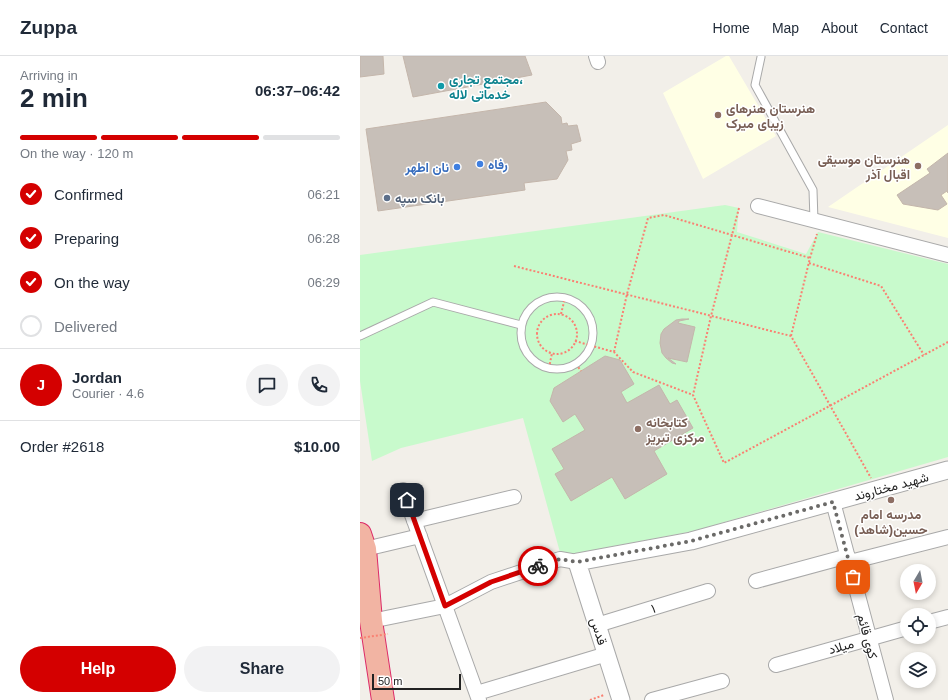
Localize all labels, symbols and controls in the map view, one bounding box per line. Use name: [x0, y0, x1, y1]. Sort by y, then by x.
text: Zuppa: [20, 17, 77, 38]
text: Home: [713, 20, 750, 36]
text: Map: [772, 20, 799, 36]
text: About: [821, 20, 858, 36]
text: Contact: [880, 20, 928, 36]
text: Arriving in: [20, 68, 78, 83]
place label: مجتمع تجاری، خدماتی لاله: [449, 72, 523, 102]
marker: مجتمع تجاری، خدماتی لاله: [436, 81, 446, 91]
text: 06:37–06:42: [255, 82, 340, 99]
text: 2 min: [20, 83, 88, 113]
place label: هنرستان هنرهای زیبای میرک: [726, 101, 815, 132]
marker: هنرستان هنرهای زیبای میرک: [713, 110, 723, 120]
text: On the way · 120 m: [20, 146, 133, 161]
place label: هنرستان موسیقی اقبال آذر: [818, 152, 910, 183]
place label: رفاه: [488, 157, 508, 173]
marker: رفاه: [475, 159, 485, 169]
place label: نان اطهر: [404, 160, 449, 176]
marker: هنرستان موسیقی اقبال آذر: [913, 161, 923, 171]
marker: نان اطهر: [452, 162, 462, 172]
icon: check: [20, 183, 42, 205]
text: Confirmed: [54, 186, 123, 203]
text: 06:21: [307, 187, 340, 202]
place label: بانک سپه: [395, 191, 444, 208]
marker: بانک سپه: [382, 193, 392, 203]
icon: check: [20, 227, 42, 249]
text: Preparing: [54, 230, 119, 247]
text: 06:28: [307, 231, 340, 246]
icon: check: [20, 271, 42, 293]
text: On the way: [54, 274, 130, 291]
text: 06:29: [307, 275, 340, 290]
text: Delivered: [54, 318, 117, 335]
button: chat: [246, 364, 288, 406]
button: phone: [298, 364, 340, 406]
text: Jordan: [72, 369, 122, 386]
text: J: [37, 376, 45, 393]
text: Courier · 4.6: [72, 386, 144, 401]
place label: کتابخانه مرکزى تبریز: [645, 415, 705, 446]
marker: کتابخانه مرکزى تبریز: [633, 424, 643, 434]
text: Order #2618: [20, 438, 104, 455]
text: $10.00: [294, 438, 340, 455]
street label: شهید مختاروند: [852, 469, 930, 505]
pin: [390, 483, 424, 517]
icon: home: [396, 489, 418, 511]
marker: مدرسه امام حسین(شاهد): [886, 495, 896, 505]
place label: مدرسه امام حسین(شاهد): [854, 507, 928, 537]
courier: [518, 546, 558, 586]
icon: bike: [527, 555, 549, 577]
pin: [836, 560, 870, 594]
north arrow: [900, 564, 936, 600]
map controls: [900, 564, 936, 688]
icon: bag: [842, 566, 864, 588]
street label: ۱: [649, 601, 657, 616]
button: locate: [900, 608, 936, 644]
street label: کوی قائم: [853, 612, 881, 661]
street label: قدس: [586, 615, 610, 647]
street label: میلاد: [827, 636, 856, 657]
button: Help: [20, 646, 176, 692]
button: Share: [184, 646, 340, 692]
button: layers: [900, 652, 936, 688]
scale bar: [372, 672, 461, 691]
text: 50 m: [378, 675, 402, 687]

